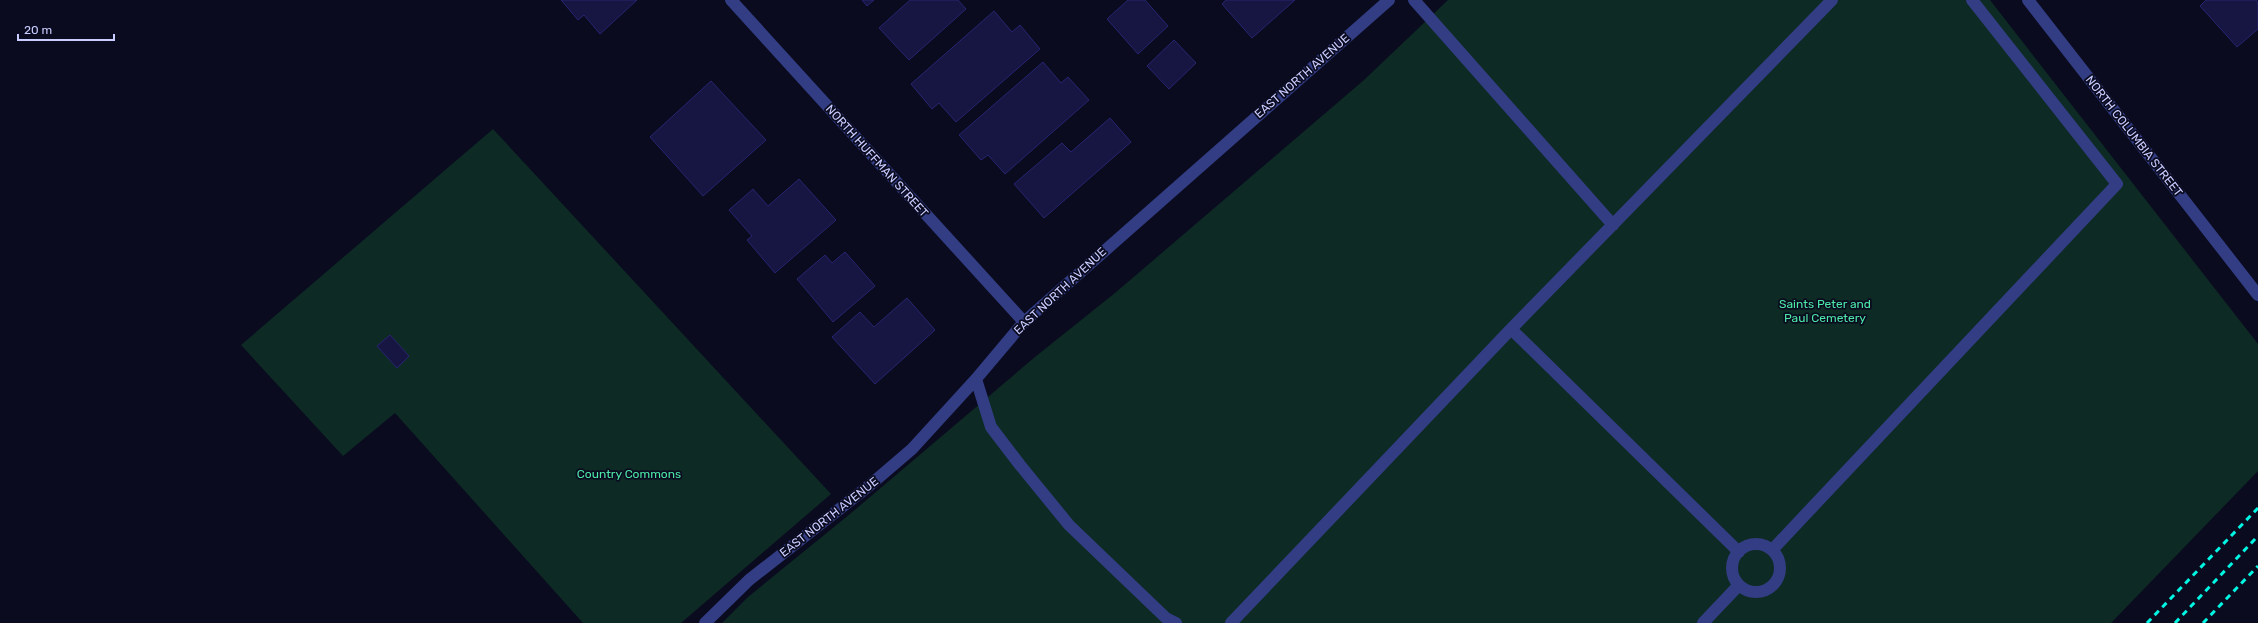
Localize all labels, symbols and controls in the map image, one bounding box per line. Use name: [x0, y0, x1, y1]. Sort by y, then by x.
scale bar: [18, 16, 114, 42]
text: 20 m: [24, 23, 52, 37]
street label: EAST NORTH AVENUE: [1252, 31, 1352, 121]
street label: NORTH COLUMBIA STREET: [2083, 73, 2185, 199]
street label: NORTH HUFFMAN STREET: [823, 102, 931, 220]
street label: EAST NORTH AVENUE: [1011, 245, 1109, 337]
park label: Saints Peter and Paul Cemetery: [1779, 297, 1871, 325]
park label: Country Commons: [577, 467, 681, 481]
street label: EAST NORTH AVENUE: [777, 474, 881, 560]

